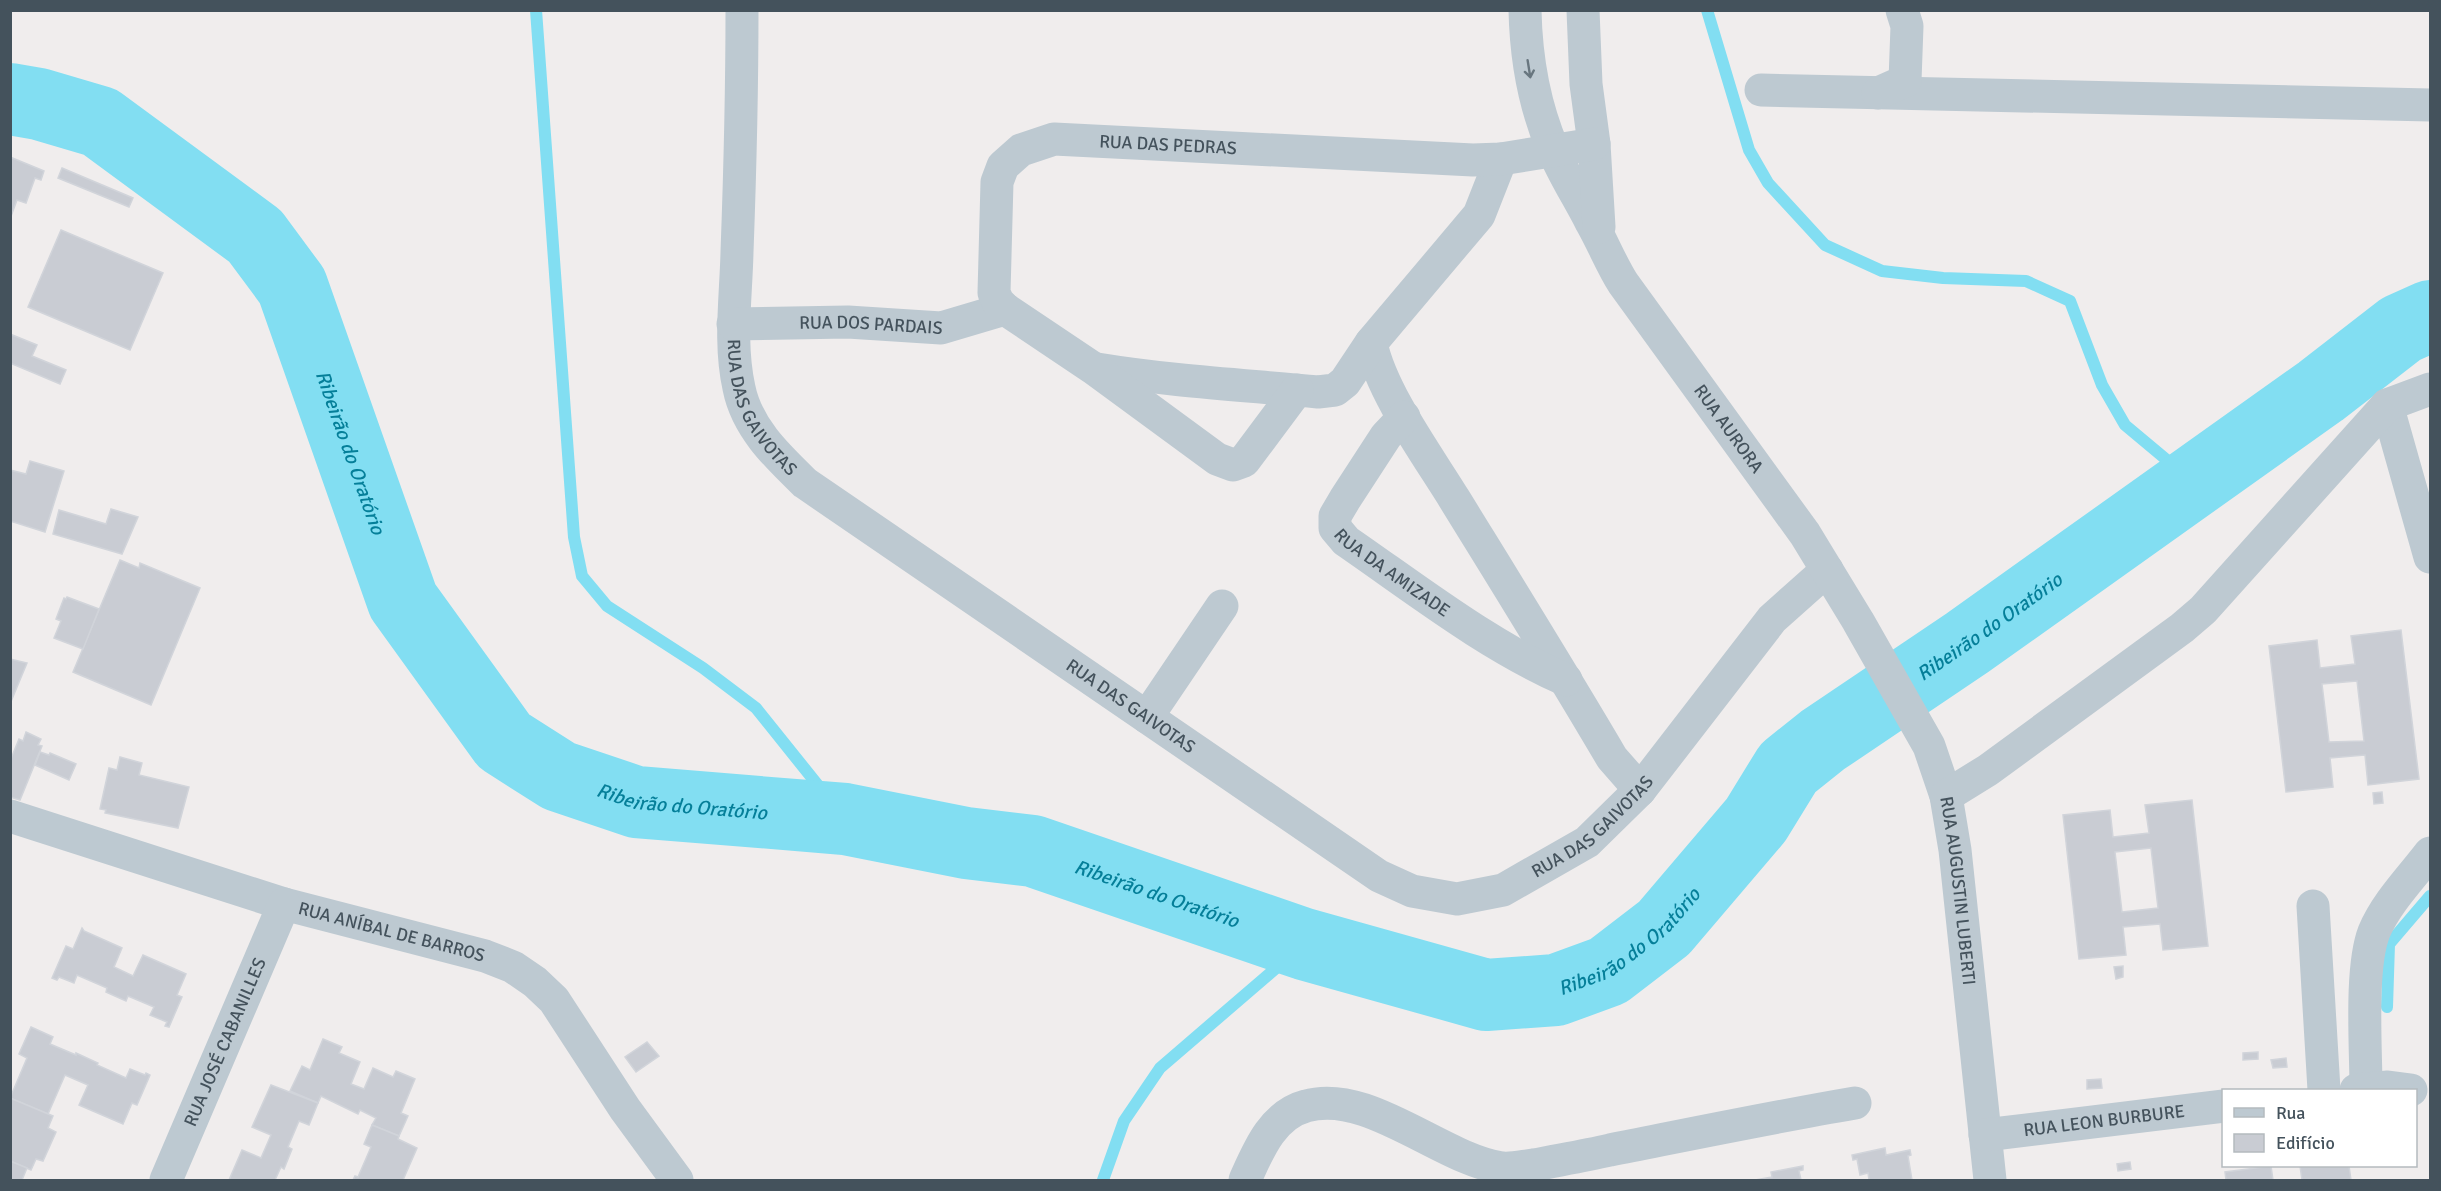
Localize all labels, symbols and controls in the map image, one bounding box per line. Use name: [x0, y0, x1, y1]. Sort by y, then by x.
one-way arrow: [1524, 58, 1535, 78]
street label: RUA DAS PEDRAS: [1099, 130, 1237, 159]
street label: RUA DOS PARDAIS: [799, 311, 943, 339]
street label: RUA DAS GAIVOTAS: [723, 339, 802, 480]
water label: Ribeirão do Oratório: [310, 367, 392, 539]
street label: RUA AURORA: [1689, 380, 1768, 477]
street label: RUA DA AMIZADE: [1329, 524, 1454, 622]
water label: Ribeirão do Oratório: [1912, 566, 2068, 686]
street label: RUA DAS GAIVOTAS: [1062, 654, 1200, 758]
street label: RUA DAS GAIVOTAS: [1528, 771, 1658, 882]
water label: Ribeirão do Oratório: [593, 777, 769, 825]
street label: RUA AUGUSTIN LUBERTI: [1935, 795, 1980, 986]
water label: Ribeirão do Oratório: [1071, 854, 1244, 934]
water label: Ribeirão do Oratório: [1555, 881, 1706, 1001]
street label: RUA ANÍBAL DE BARROS: [296, 897, 487, 967]
street label: RUA JOSÉ CABANILLES: [179, 954, 271, 1130]
legend: [2222, 1089, 2417, 1167]
street label: RUA LEON BURBURE: [2022, 1100, 2186, 1141]
text: Rua: [2276, 1102, 2305, 1124]
text: Edifício: [2276, 1132, 2335, 1154]

